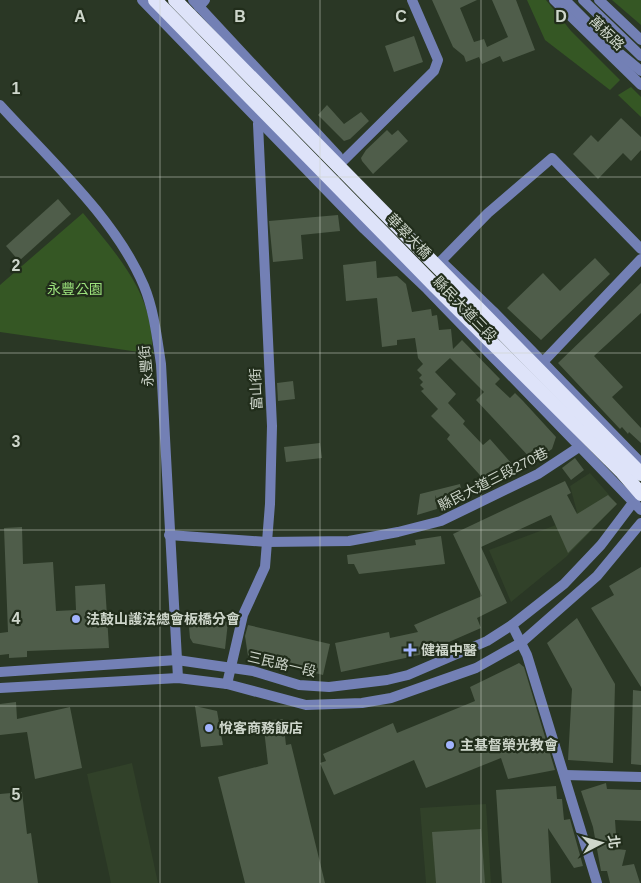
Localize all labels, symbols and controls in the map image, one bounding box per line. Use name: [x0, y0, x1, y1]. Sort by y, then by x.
text: A: [74, 8, 86, 25]
text: B: [234, 8, 246, 25]
text: C: [395, 8, 407, 25]
text: D: [555, 8, 567, 25]
street label: 萬板路: [586, 13, 628, 53]
text: 1: [12, 80, 21, 97]
street label: 華翠大橋: [384, 210, 434, 262]
text: 2: [12, 257, 21, 274]
street label: 縣民大道三段: [430, 273, 500, 345]
park label: 永豐公園: [47, 281, 103, 297]
street label: 永豐街: [136, 344, 156, 388]
street label: 富山街: [247, 368, 265, 410]
text: 3: [12, 433, 21, 450]
street label: 縣民大道三段270巷: [435, 444, 551, 514]
text: 4: [12, 610, 21, 627]
place label: 法鼓山護法總會板橋分會: [86, 611, 240, 627]
marker: 法鼓山護法總會板橋分會: [70, 613, 82, 625]
place label: 健福中醫: [421, 642, 477, 658]
marker: 健福中醫: [403, 643, 417, 657]
street label: 三民路一段: [246, 648, 318, 680]
place label: 悅客商務飯店: [219, 720, 303, 736]
marker: 悅客商務飯店: [203, 722, 215, 734]
place label: 主基督榮光教會: [460, 737, 558, 753]
marker: 主基督榮光教會: [444, 739, 456, 751]
text: 5: [12, 786, 21, 803]
north arrow: [576, 818, 626, 868]
text: 北: [605, 834, 623, 849]

